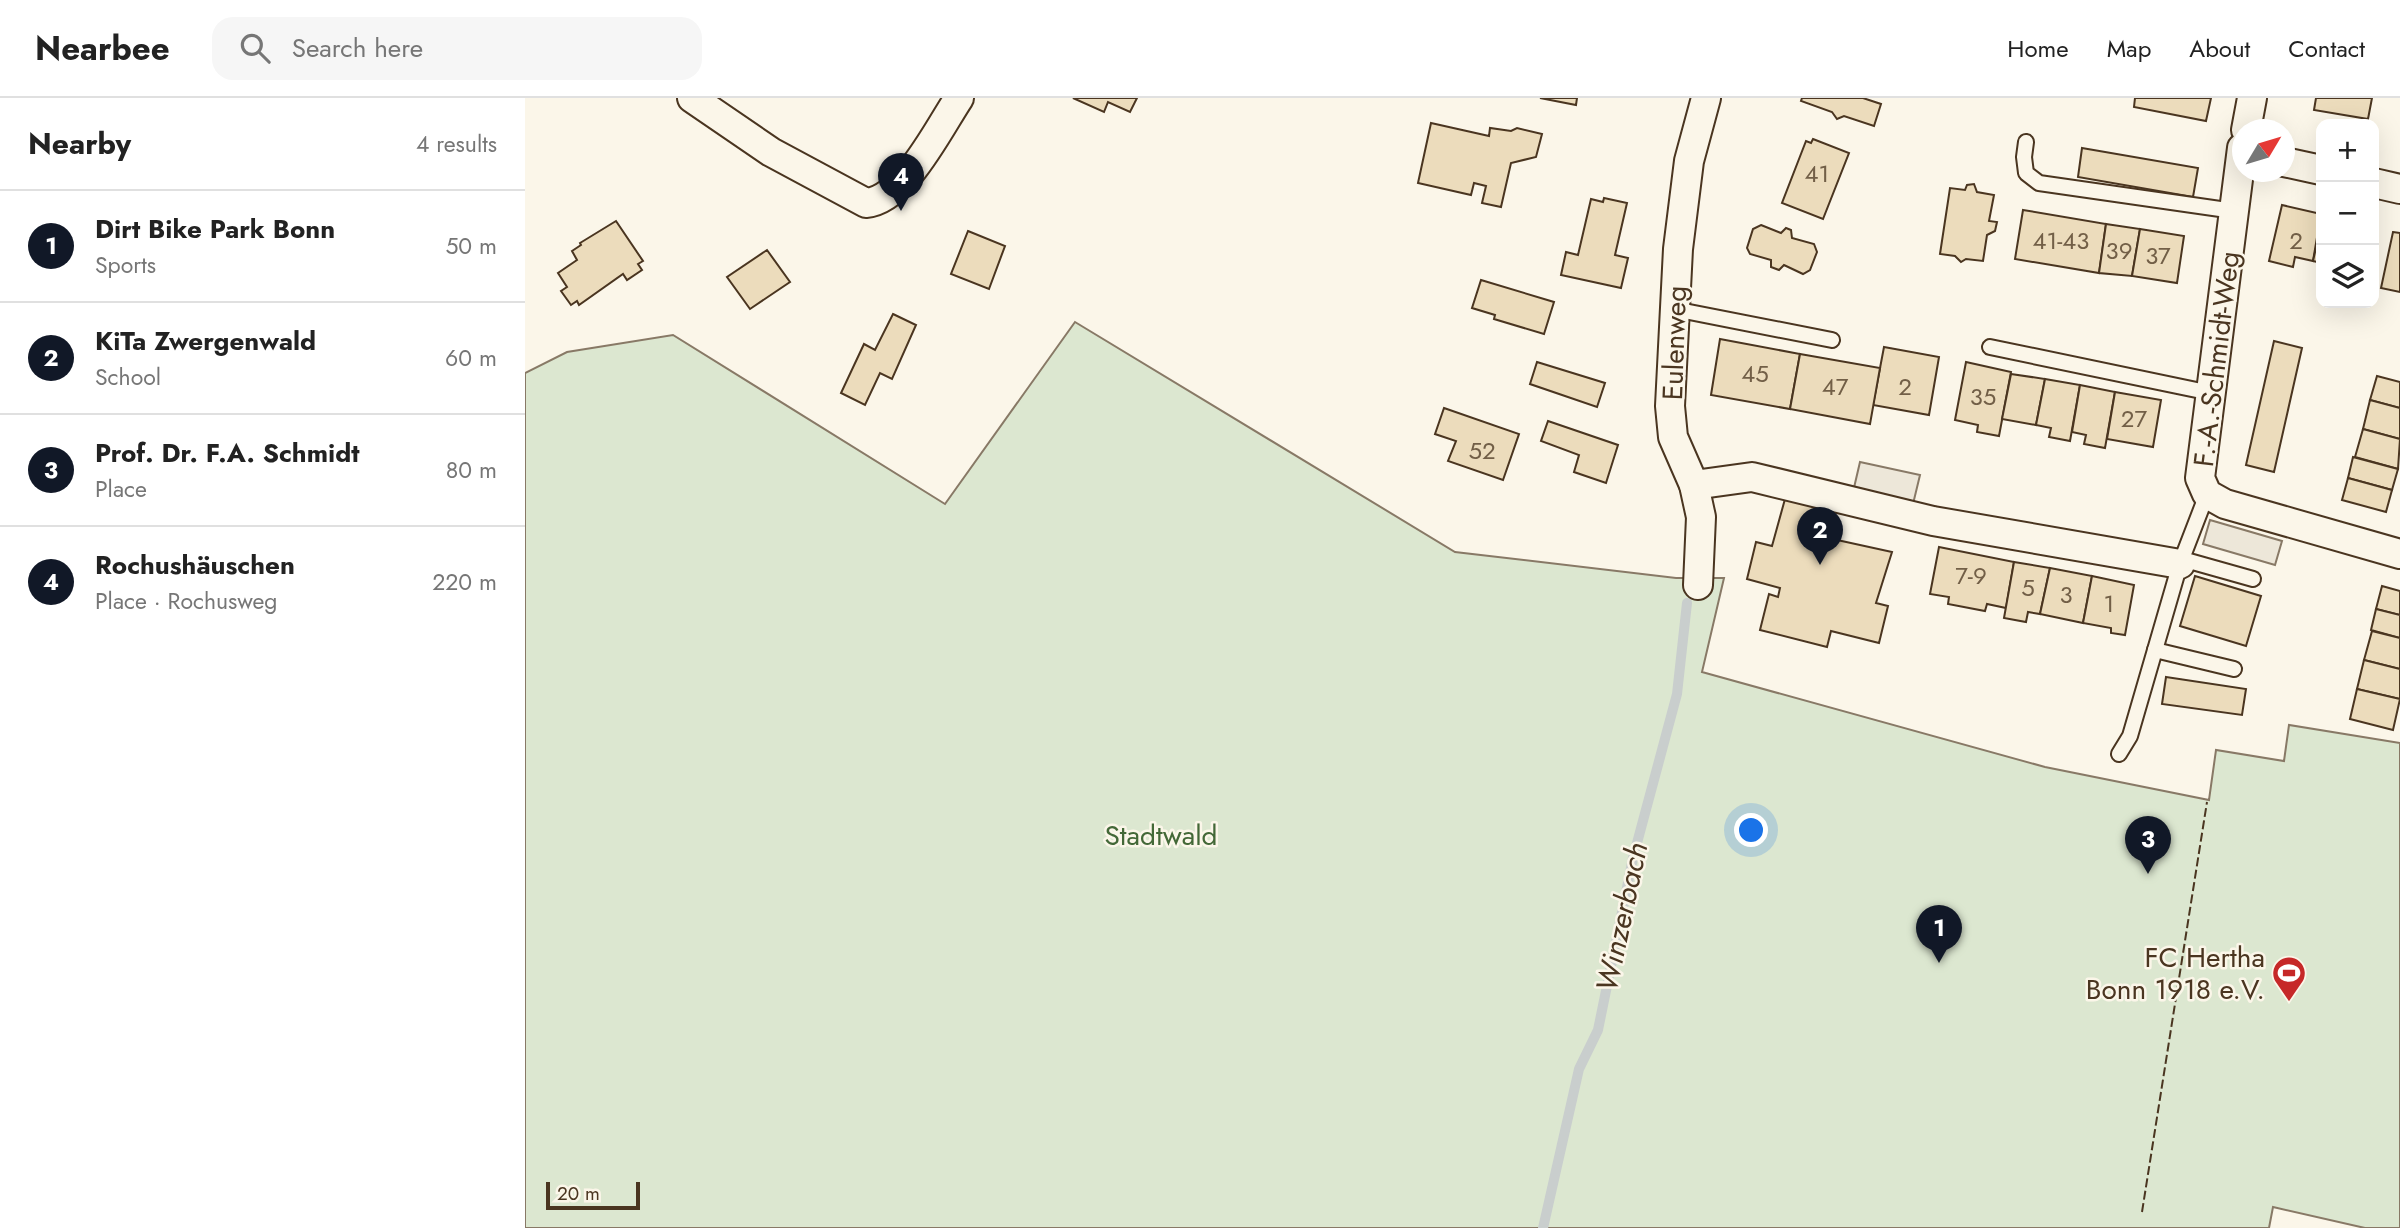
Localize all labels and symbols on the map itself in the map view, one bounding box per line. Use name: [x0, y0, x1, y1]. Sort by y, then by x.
north arrow: [2232, 119, 2295, 182]
pin: 4: [878, 153, 924, 211]
house number: 41: [1805, 156, 1829, 191]
house number: 41-43: [2033, 223, 2089, 258]
house number: 2: [2289, 223, 2303, 258]
house number: 39: [2106, 233, 2132, 268]
house number: 37: [2145, 238, 2171, 273]
street label: F.-A.-Schmidt-Weg: [2183, 249, 2250, 469]
street label: Eulenweg: [1652, 285, 1697, 401]
house number: 45: [1741, 356, 1769, 391]
house number: 47: [1822, 369, 1849, 404]
house number: 2: [1898, 369, 1912, 404]
house number: 35: [1970, 379, 1996, 414]
house number: 27: [2121, 401, 2148, 436]
house number: 52: [1468, 433, 1496, 468]
pin: 2: [1797, 507, 1843, 565]
house number: 7-9: [1955, 558, 1987, 593]
house number: 5: [2021, 570, 2035, 605]
house number: 3: [2059, 577, 2073, 612]
house number: 1: [2104, 586, 2114, 621]
your location: [1734, 813, 1768, 847]
park label: Stadtwald: [1104, 815, 1218, 856]
pin: 3: [2125, 816, 2171, 874]
water label: Winzerbach: [1585, 838, 1658, 996]
pin: 1: [1916, 905, 1962, 963]
place label: FC Hertha Bonn 1918 e.V.: [2086, 937, 2265, 1010]
sports icon: FC Hertha Bonn 1918 e.V.: [2270, 954, 2308, 1003]
scale bar: [546, 1179, 641, 1211]

